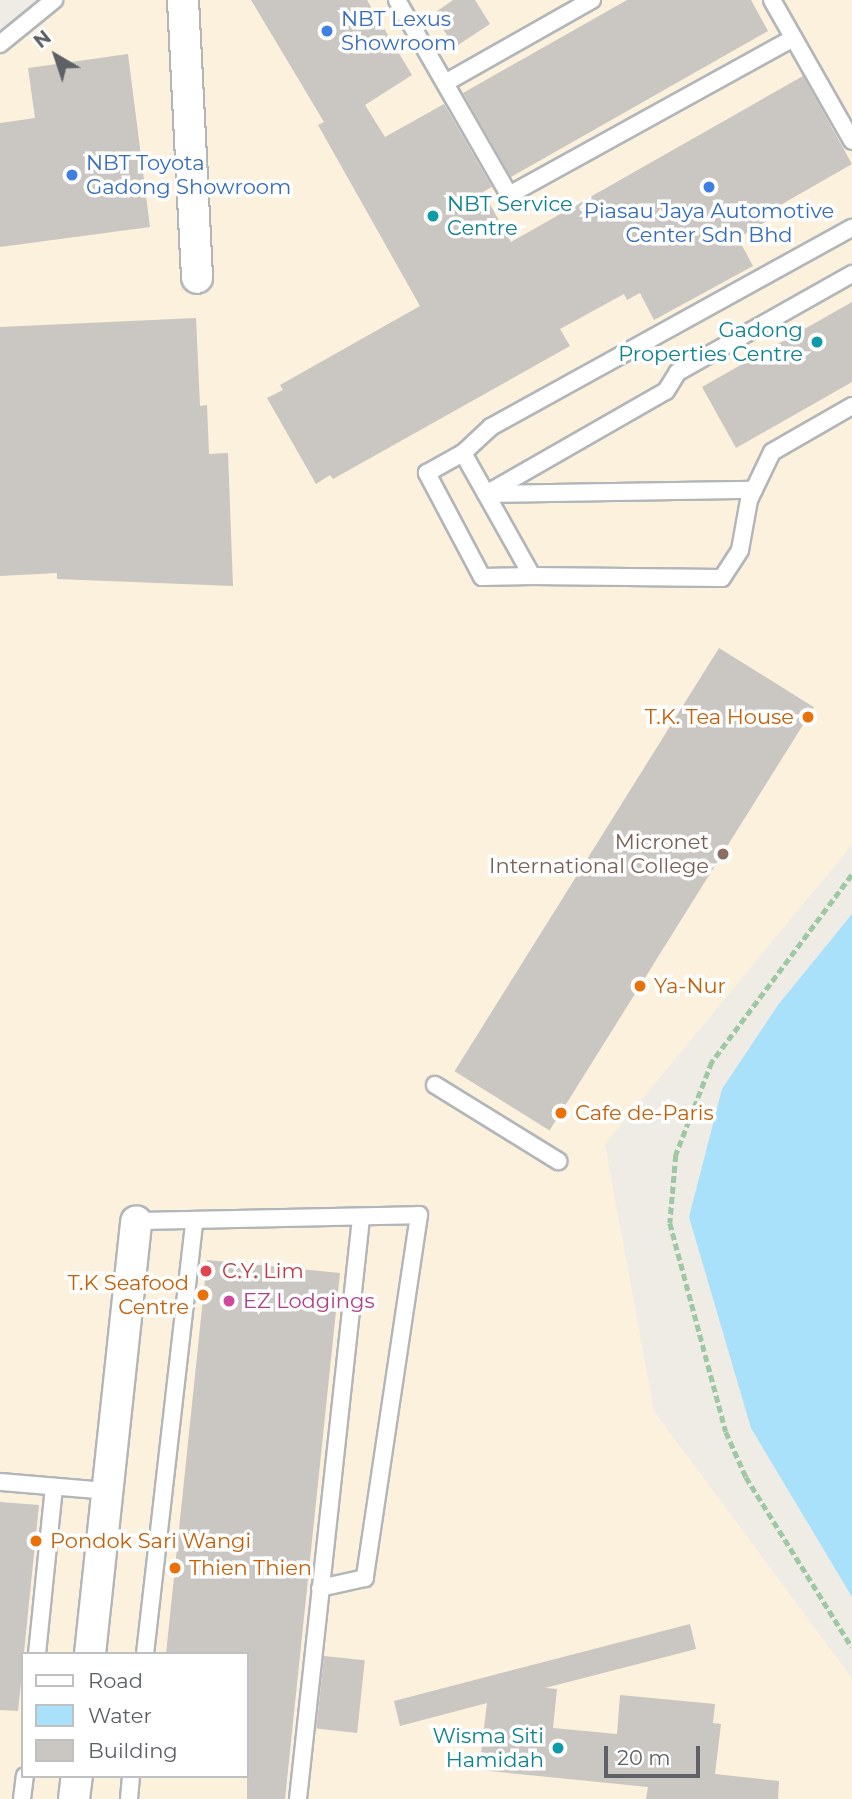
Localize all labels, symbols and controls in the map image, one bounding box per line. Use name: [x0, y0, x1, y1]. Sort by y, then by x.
place label: NBT Lexus Showroom: [341, 6, 456, 56]
north arrow: [21, 21, 91, 91]
marker: NBT Lexus Showroom: [319, 23, 335, 39]
text: N: [29, 26, 56, 53]
place label: NBT Toyota Gadong Showroom: [86, 150, 291, 200]
marker: NBT Toyota Gadong Showroom: [64, 167, 80, 183]
marker: Piasau Jaya Automotive Center Sdn Bhd: [701, 179, 717, 195]
place label: NBT Service Centre: [447, 191, 573, 241]
place label: Piasau Jaya Automotive Center Sdn Bhd: [584, 198, 834, 248]
marker: NBT Service Centre: [425, 208, 441, 224]
place label: Gadong Properties Centre: [618, 317, 803, 367]
marker: Gadong Properties Centre: [809, 334, 825, 350]
place label: T.K. Tea House: [645, 704, 794, 730]
marker: T.K. Tea House: [800, 709, 816, 725]
place label: Micronet International College: [489, 829, 709, 879]
marker: Micronet International College: [715, 846, 731, 862]
place label: Ya-Nur: [654, 973, 726, 999]
marker: Ya-Nur: [632, 978, 648, 994]
place label: Cafe de-Paris: [575, 1100, 714, 1126]
marker: Cafe de-Paris: [553, 1105, 569, 1121]
place label: C.Y. Lim: [222, 1258, 304, 1284]
marker: C.Y. Lim: [196, 1261, 216, 1281]
place label: T.K Seafood Centre: [68, 1270, 189, 1320]
marker: T.K Seafood Centre: [195, 1287, 211, 1303]
place label: EZ Lodgings: [243, 1288, 375, 1314]
marker: EZ Lodgings: [221, 1293, 237, 1309]
place label: Pondok Sari Wangi: [50, 1528, 251, 1554]
marker: Pondok Sari Wangi: [28, 1533, 44, 1549]
place label: Thien Thien: [189, 1555, 312, 1581]
marker: Thien Thien: [167, 1560, 183, 1576]
legend: [21, 1652, 248, 1778]
text: Road: [88, 1668, 143, 1693]
text: Water: [88, 1703, 152, 1728]
place label: Wisma Siti Hamidah: [432, 1723, 544, 1773]
scale bar: [607, 1732, 703, 1776]
text: Building: [88, 1738, 178, 1763]
marker: Wisma Siti Hamidah: [550, 1740, 566, 1756]
text: 20 m: [617, 1745, 671, 1770]

